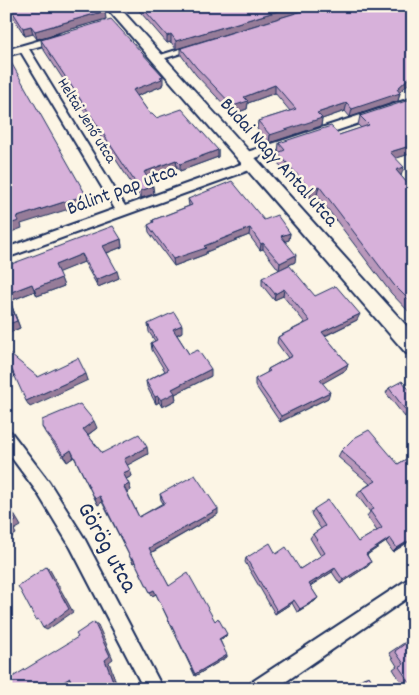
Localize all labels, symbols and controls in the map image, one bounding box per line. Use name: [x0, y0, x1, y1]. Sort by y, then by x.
street label: Heltai Jenő utca: [51, 74, 122, 169]
street label: Budai Nagy Antal utca: [212, 92, 344, 234]
street label: Bálint pap utca: [63, 158, 181, 224]
street label: Görög utca: [67, 497, 145, 600]

